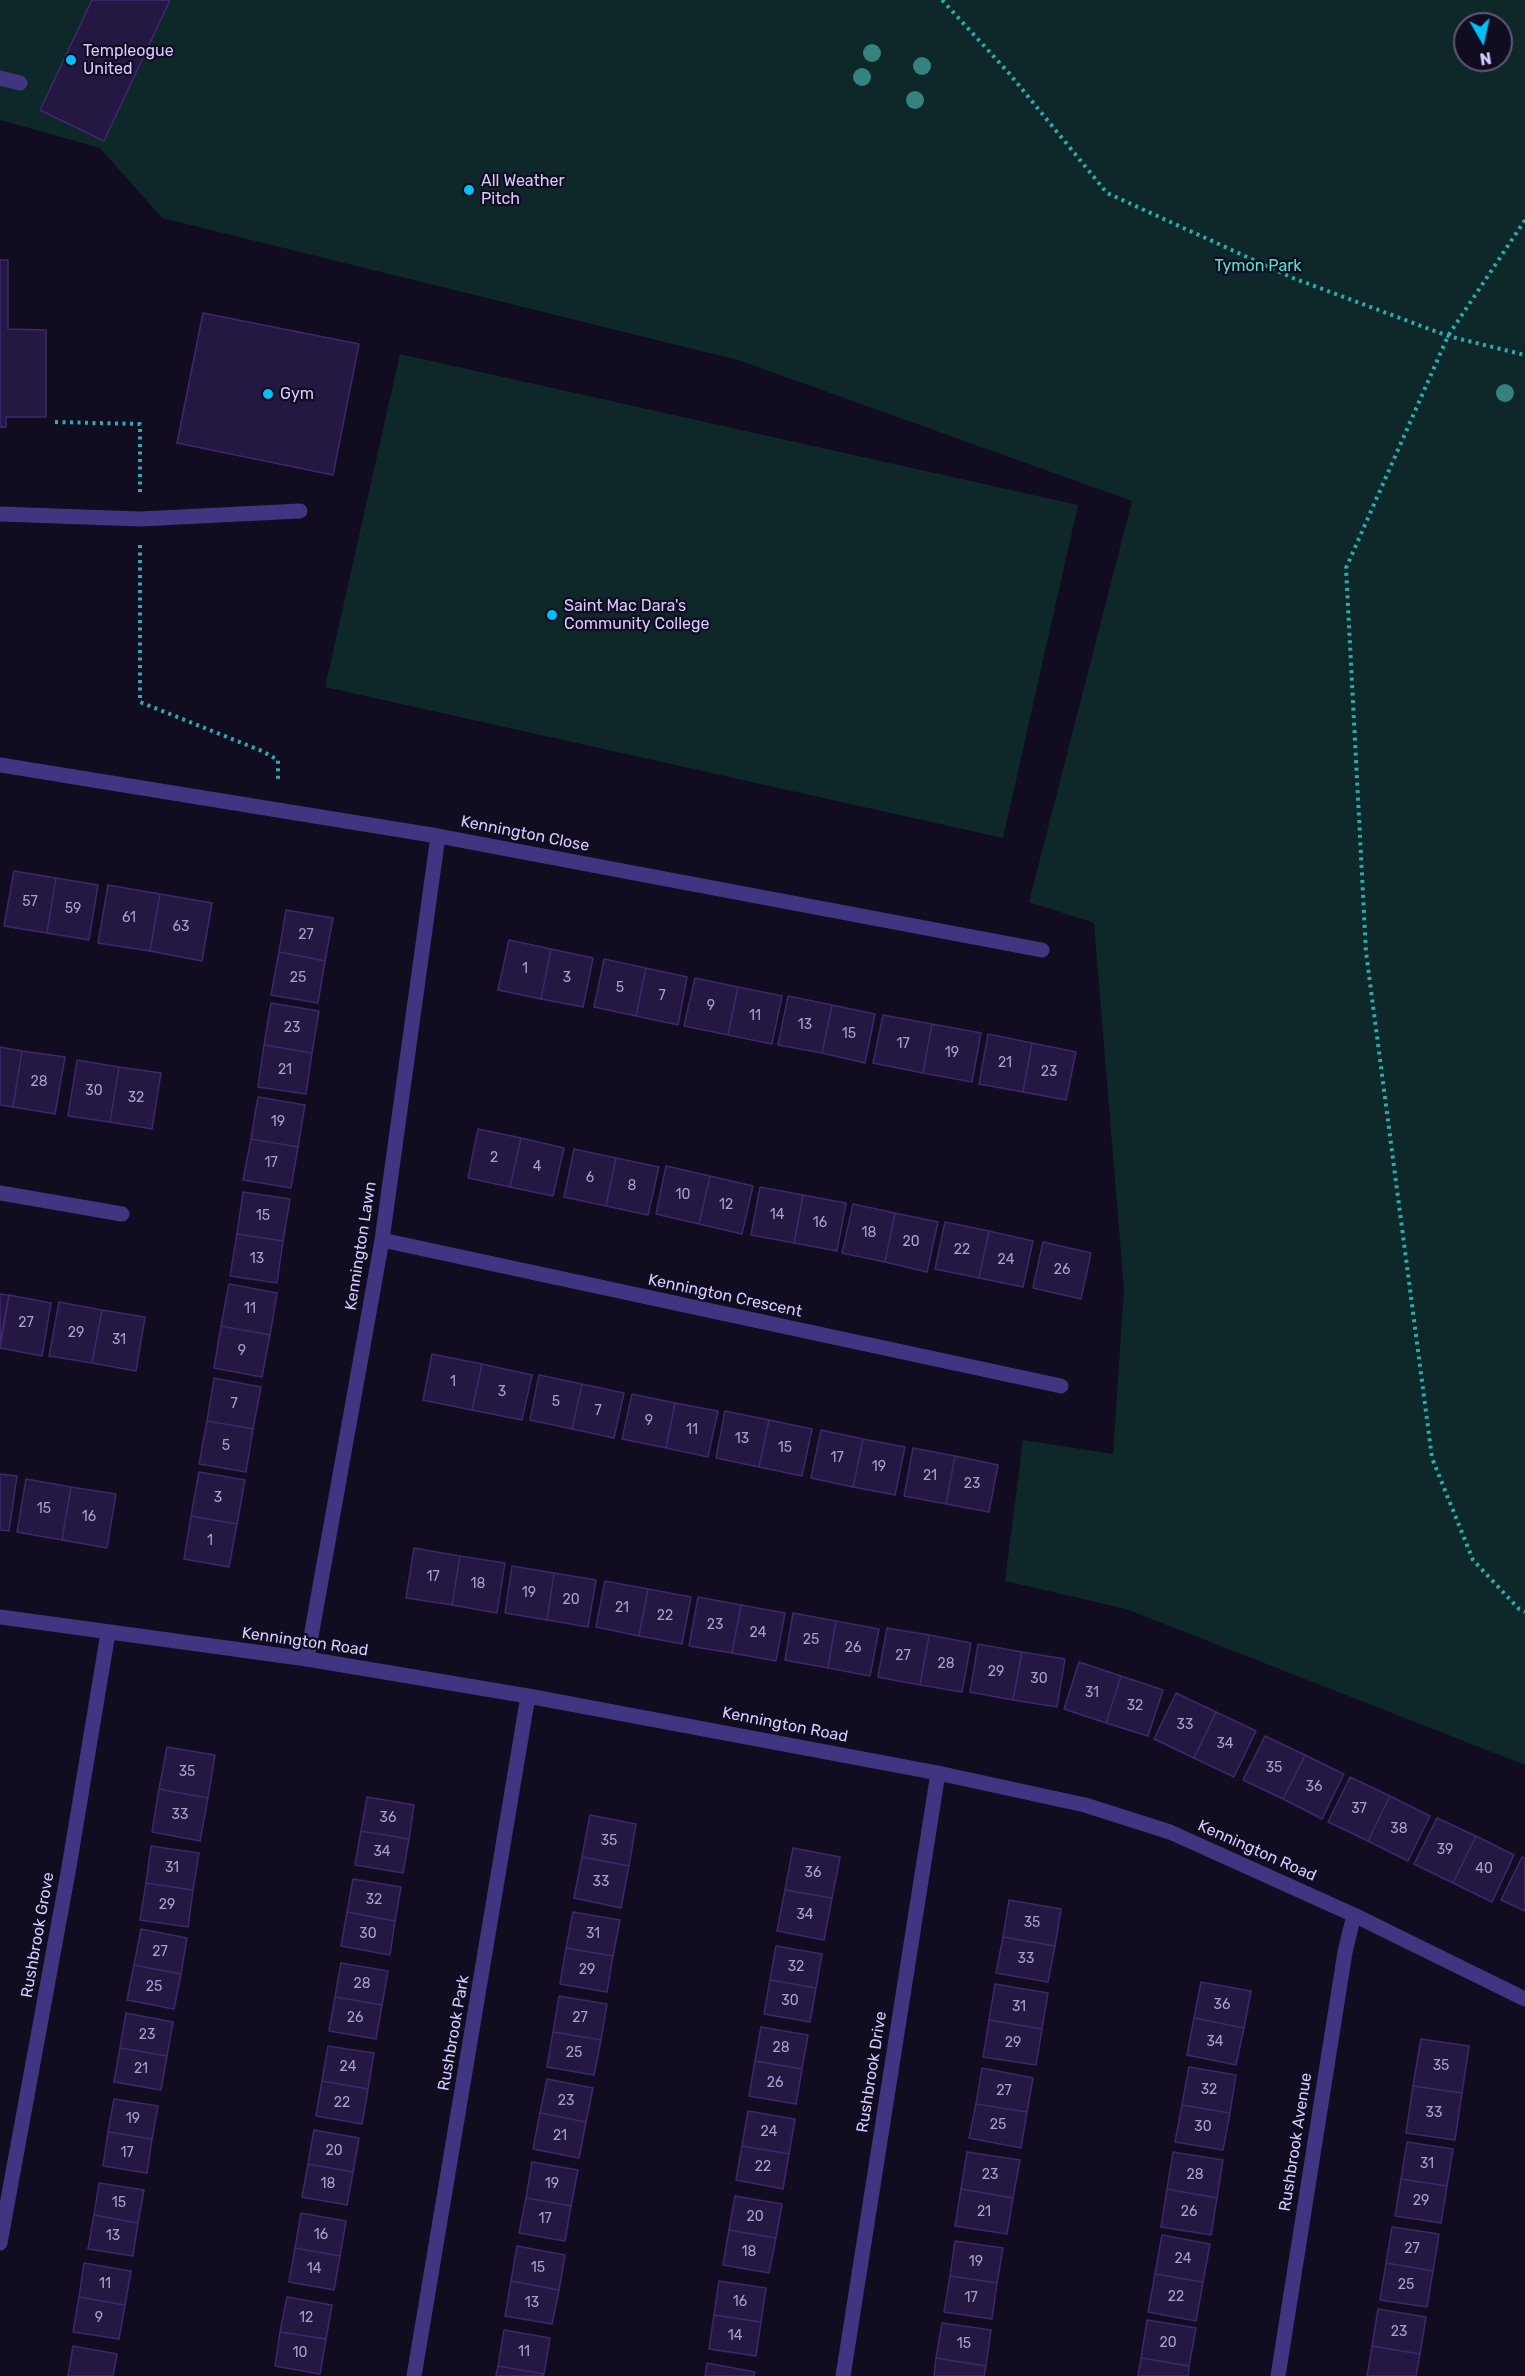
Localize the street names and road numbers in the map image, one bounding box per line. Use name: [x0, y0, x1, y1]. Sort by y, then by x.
street label: Kennington Close: [459, 812, 591, 856]
street label: Kennington Lawn: [341, 1180, 381, 1312]
street label: Kennington Crescent: [646, 1270, 804, 1322]
street label: Kennington Road: [240, 1624, 370, 1660]
street label: Kennington Road: [721, 1703, 849, 1747]
street label: Kennington Road: [1195, 1816, 1319, 1886]
street label: Rushbrook Grove: [17, 1871, 59, 1999]
street label: Rushbrook Park: [434, 1974, 474, 2092]
street label: Rushbrook Drive: [853, 2010, 891, 2134]
street label: Rushbrook Avenue: [1276, 2071, 1316, 2213]

